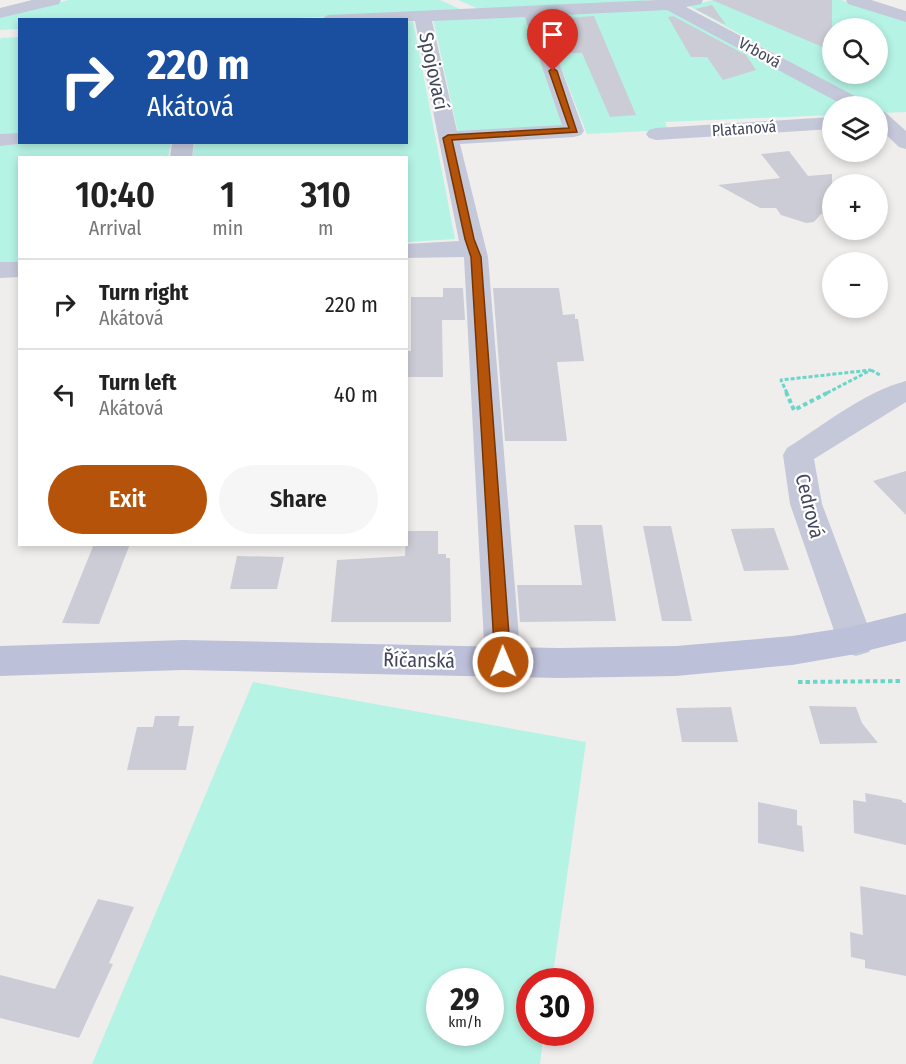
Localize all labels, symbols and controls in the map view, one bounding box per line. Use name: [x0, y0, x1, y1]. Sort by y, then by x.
pin: [527, 9, 578, 71]
icon: arrive: [536, 18, 569, 51]
map controls: [822, 18, 888, 318]
button: search: [822, 18, 888, 84]
street label: Spojovací: [414, 30, 454, 112]
street label: Vrbová: [735, 33, 784, 72]
text: 220 m: [147, 40, 250, 90]
icon: right: [48, 42, 126, 120]
text: Akátová: [147, 91, 234, 123]
button: layers: [822, 96, 888, 162]
street label: Platanová: [711, 117, 777, 140]
text: 10:40: [75, 173, 155, 217]
text: 1: [220, 173, 235, 217]
text: 310: [300, 173, 351, 217]
button: +: [822, 174, 888, 240]
text: Arrival: [89, 216, 142, 240]
text: min: [212, 216, 243, 240]
text: m: [318, 216, 333, 240]
button: −: [822, 252, 888, 318]
text: Turn right: [99, 279, 188, 306]
icon: right: [48, 288, 81, 321]
text: 220 m: [325, 291, 378, 318]
text: Akátová: [99, 306, 163, 330]
text: Turn left: [99, 369, 177, 396]
icon: left: [48, 378, 81, 411]
text: 40 m: [334, 381, 378, 408]
text: Akátová: [99, 396, 163, 420]
button: Exit: [48, 465, 207, 534]
button: Share: [219, 465, 378, 534]
street label: Cedrová: [790, 471, 830, 541]
position arrow: [471, 630, 535, 694]
street label: Říčanská: [383, 647, 455, 673]
speed limit sign: 30: [516, 968, 594, 1046]
text: 29: [450, 982, 480, 1018]
text: km/h: [448, 1013, 482, 1031]

